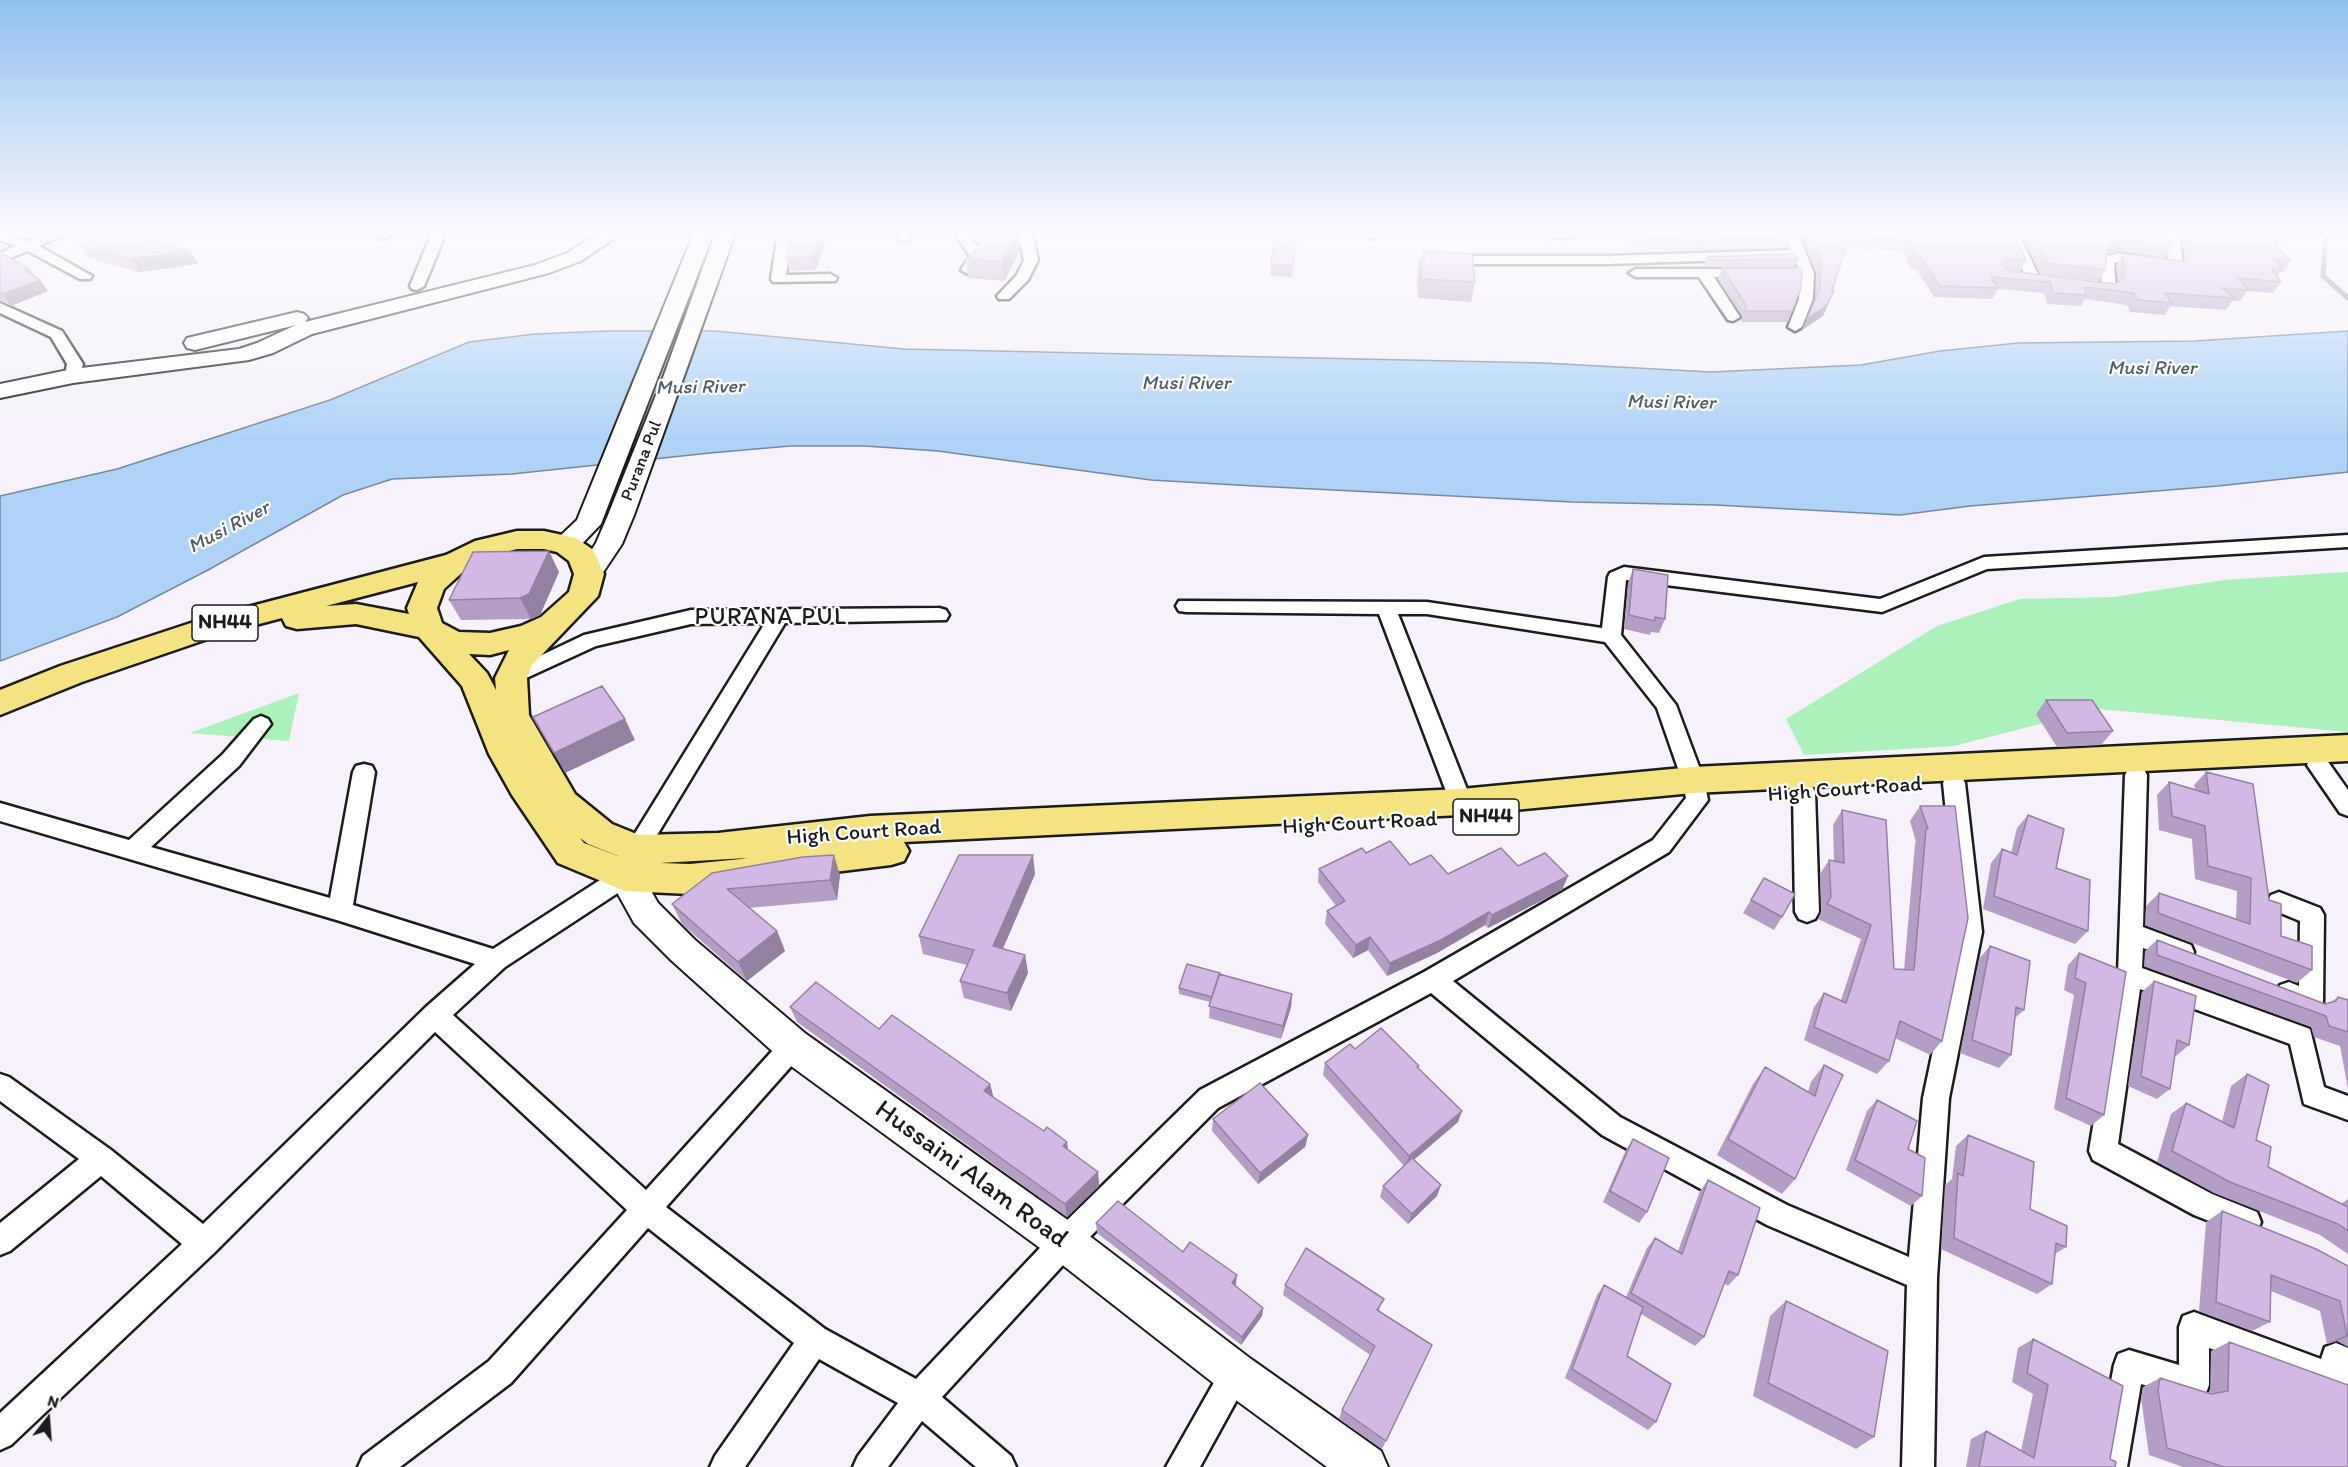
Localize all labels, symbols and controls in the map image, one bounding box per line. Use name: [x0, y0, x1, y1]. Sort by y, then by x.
water label: Musi River: [2108, 357, 2196, 381]
water label: Musi River: [1142, 372, 1230, 396]
water label: Musi River: [655, 375, 745, 401]
water label: Musi River: [1626, 390, 1716, 416]
street label: Purana Pul: [617, 418, 667, 504]
water label: Musi River: [184, 497, 274, 559]
district label: PURANA PUL: [694, 604, 848, 632]
road number: NH44: [192, 605, 258, 641]
street label: High Court Road: [1767, 771, 1923, 809]
road number: NH44: [1453, 799, 1519, 835]
street label: High Court Road: [1282, 807, 1438, 841]
street label: High Court Road: [786, 814, 942, 852]
street label: Hussaini Alam Road: [868, 1094, 1074, 1256]
north arrow: [18, 1389, 78, 1449]
text: N: [45, 1391, 61, 1412]

